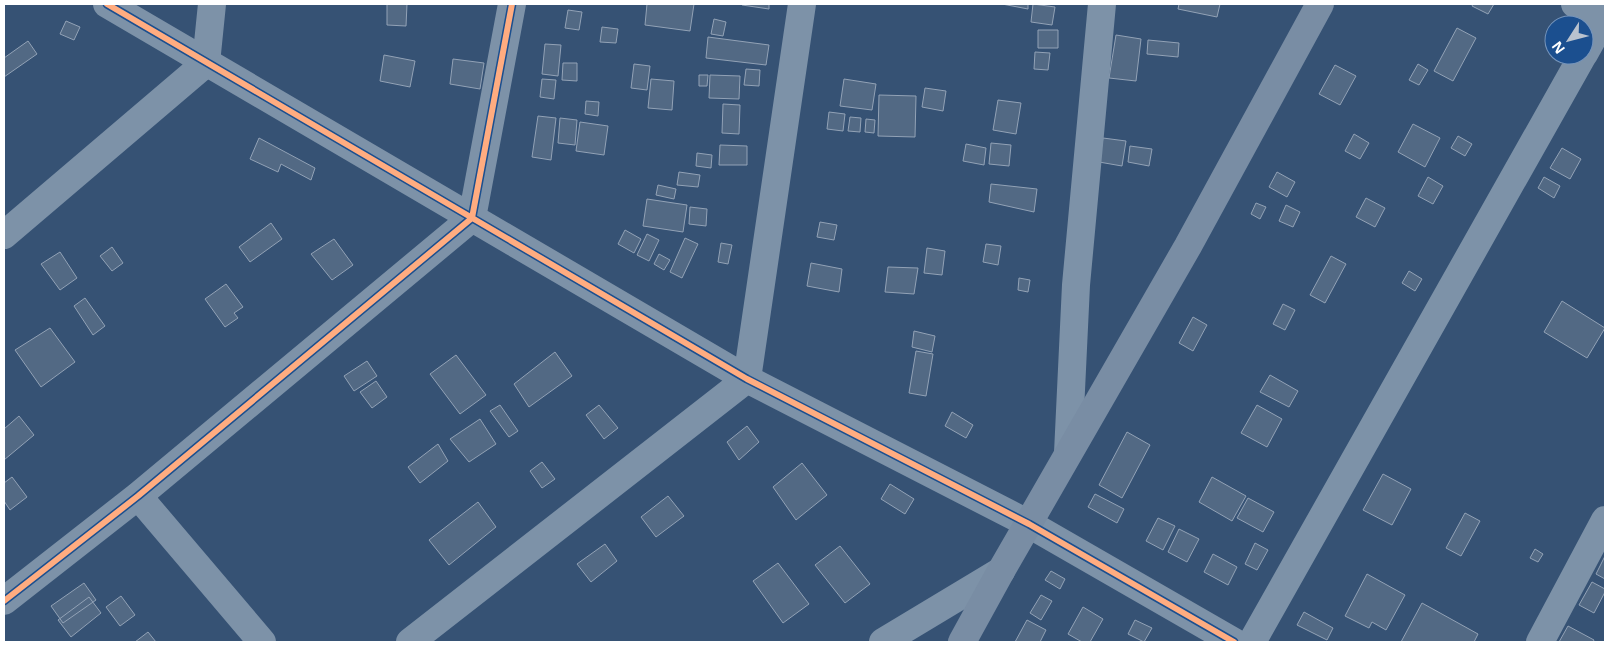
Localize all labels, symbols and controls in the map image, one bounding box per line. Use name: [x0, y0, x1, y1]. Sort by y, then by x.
north arrow: [1544, 15, 1594, 65]
text: N: [1547, 38, 1569, 58]

